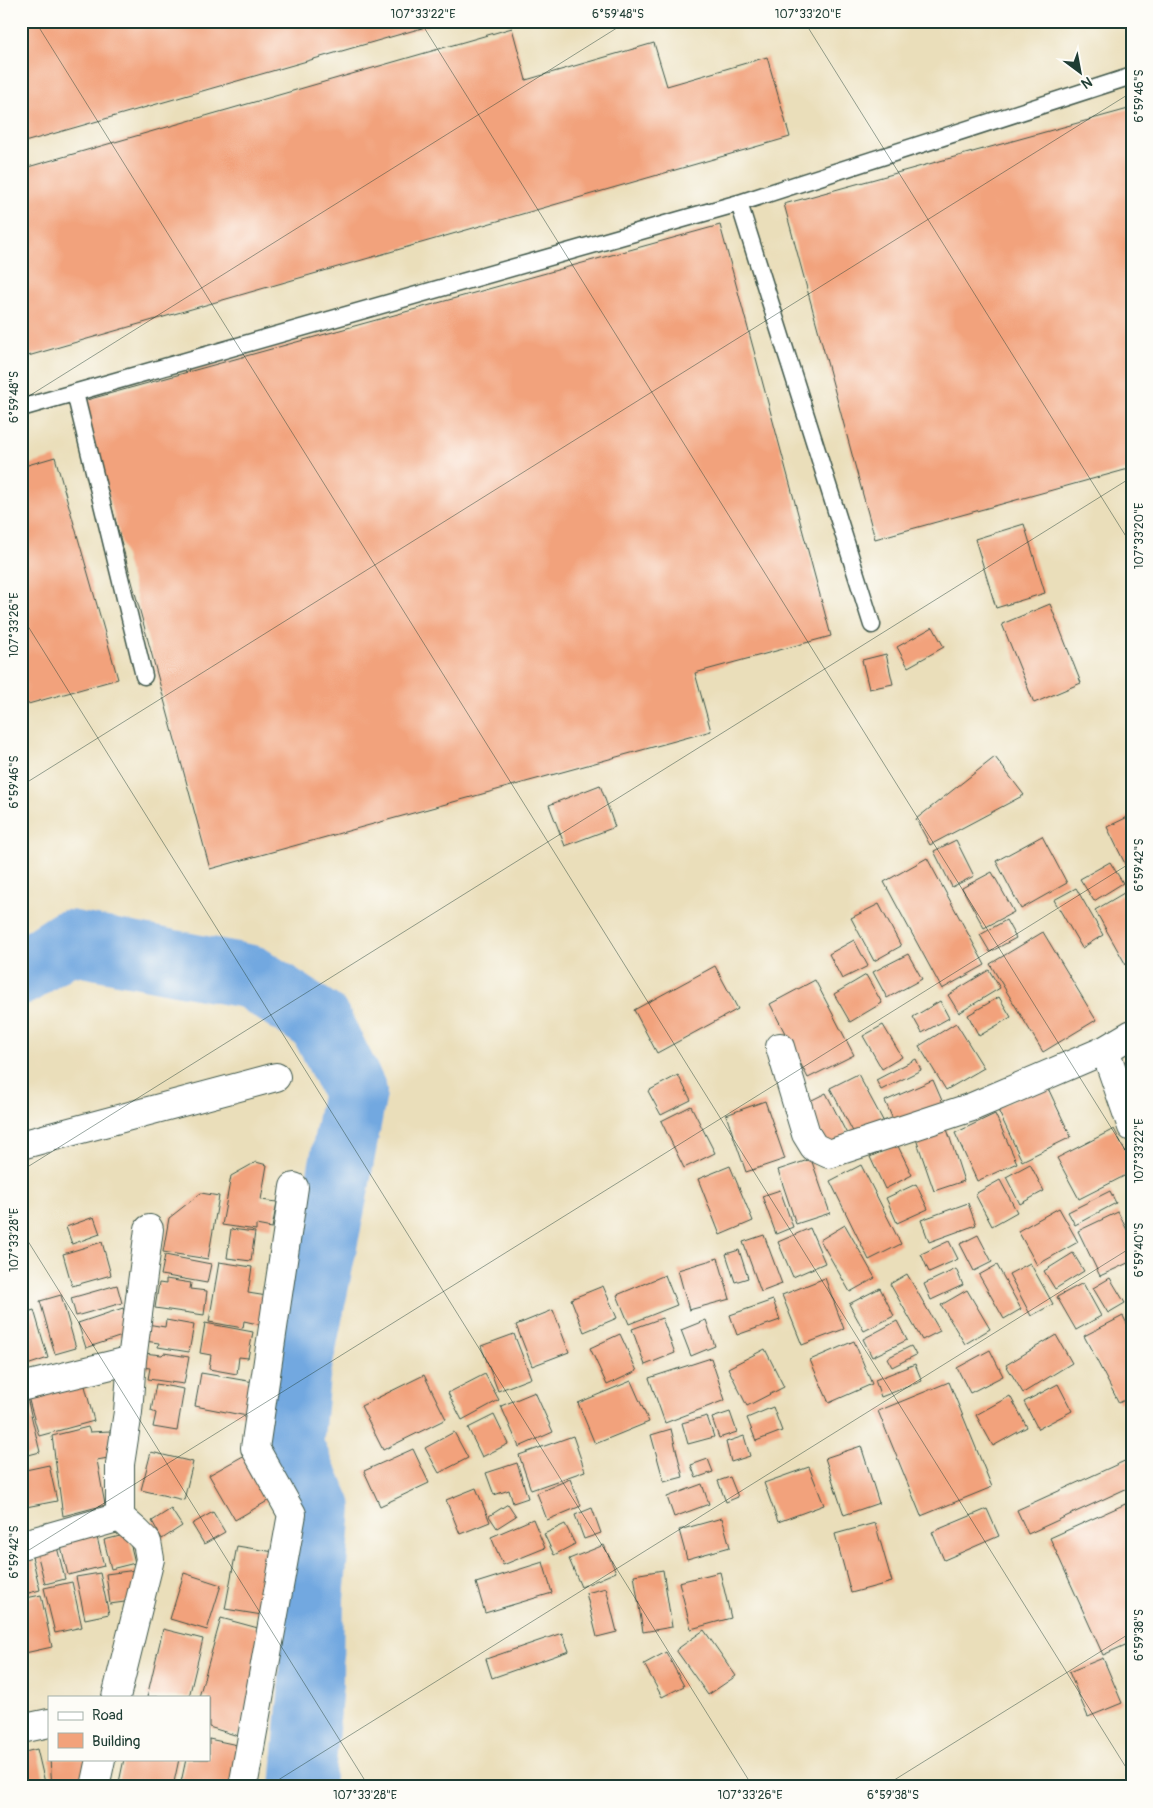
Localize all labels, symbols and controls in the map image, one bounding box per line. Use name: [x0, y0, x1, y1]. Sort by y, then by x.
text: 107°33'22"E: [391, 7, 455, 22]
text: 6°59'48"S: [592, 7, 644, 22]
text: 107°33'20"E: [775, 7, 841, 22]
north arrow: [1056, 48, 1106, 98]
text: 6°59'46"S: [1132, 69, 1147, 123]
text: N: [1078, 73, 1095, 92]
text: 6°59'48"S: [7, 371, 22, 423]
text: 107°33'20"E: [1132, 503, 1147, 569]
text: 107°33'26"E: [7, 592, 22, 658]
text: 6°59'46"S: [7, 755, 22, 809]
text: 6°59'42"S: [1132, 839, 1147, 891]
text: 107°33'22"E: [1132, 1119, 1147, 1183]
text: 107°33'28"E: [7, 1208, 22, 1272]
text: 6°59'40"S: [1132, 1223, 1147, 1277]
text: 6°59'42"S: [7, 1526, 22, 1578]
text: 6°59'38"S: [1132, 1609, 1147, 1661]
legend: [48, 1696, 210, 1760]
text: Road: [92, 1706, 123, 1725]
text: Building: [92, 1732, 140, 1751]
text: 107°33'28"E: [333, 1788, 397, 1803]
text: 107°33'26"E: [717, 1788, 783, 1803]
text: 6°59'38"S: [867, 1788, 919, 1803]

